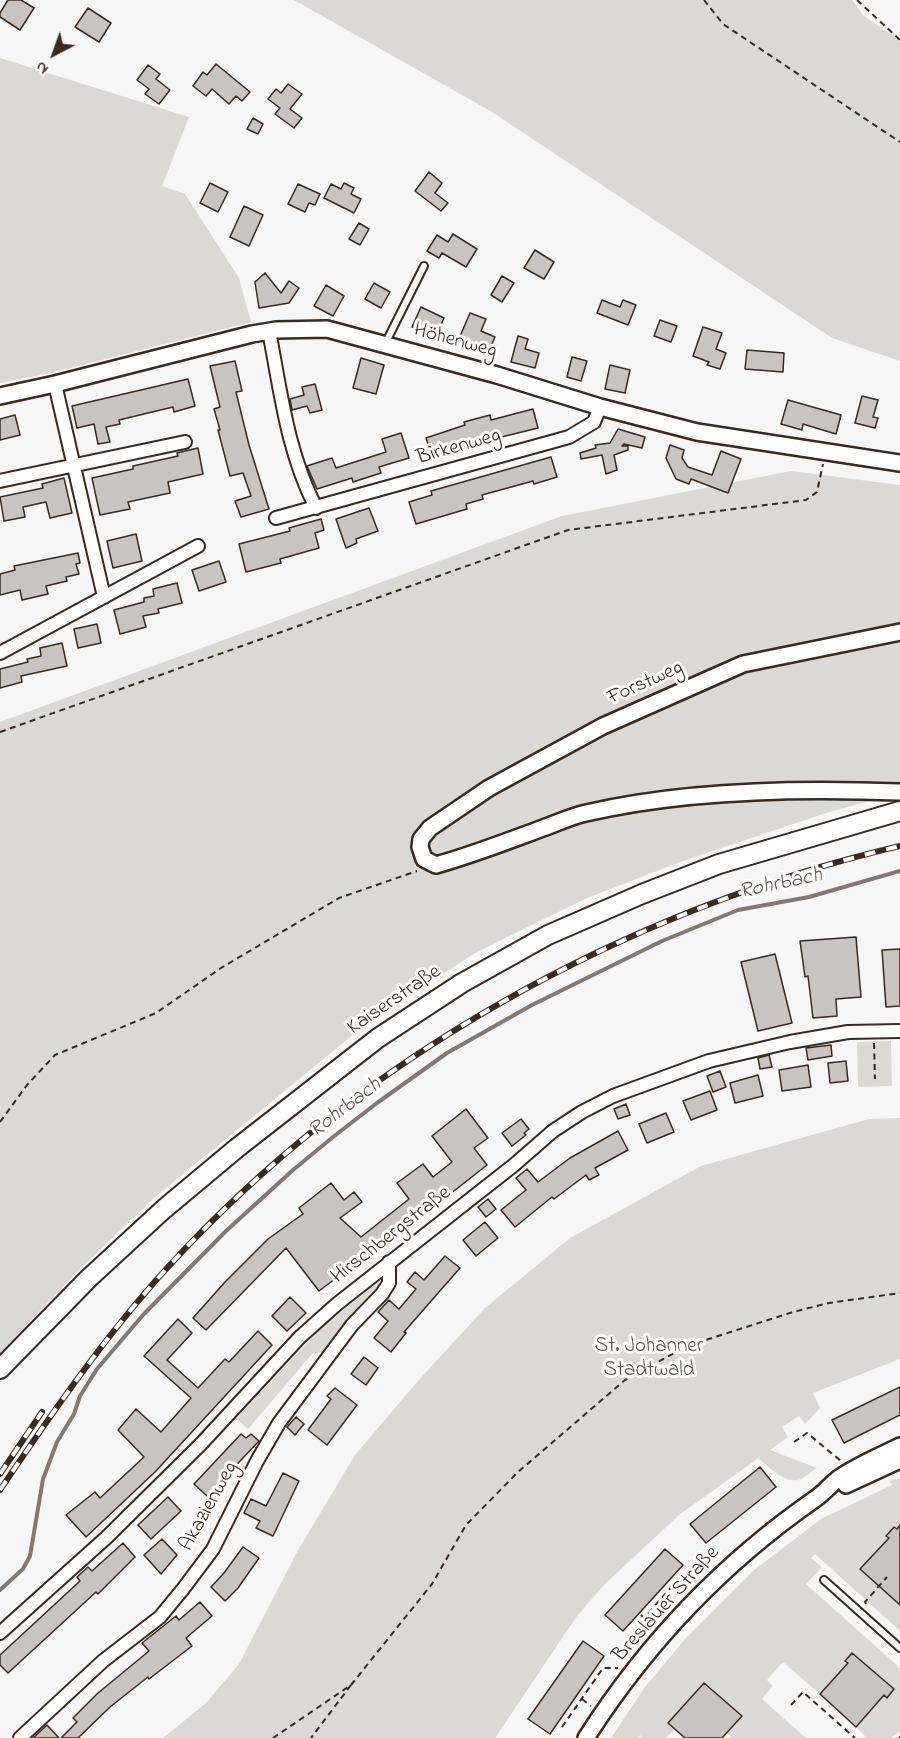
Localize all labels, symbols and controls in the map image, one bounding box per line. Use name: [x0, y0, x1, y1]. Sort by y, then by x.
north arrow: [24, 24, 84, 84]
text: N: [30, 55, 54, 80]
street label: Höhenweg: [411, 319, 499, 365]
street label: Birkenweg: [414, 424, 504, 472]
street label: Forstweg: [605, 656, 687, 712]
water label: Rohrbach: [737, 863, 825, 907]
street label: Kaiserstraße: [343, 960, 447, 1042]
water label: Rohrbach: [305, 1073, 387, 1145]
street label: Hirschbergstraße: [327, 1181, 457, 1291]
park label: St. Johanner Stadtwald: [595, 1335, 703, 1385]
street label: Akazienweg: [175, 1458, 245, 1556]
street label: Breslauer Straße: [608, 1542, 726, 1668]

